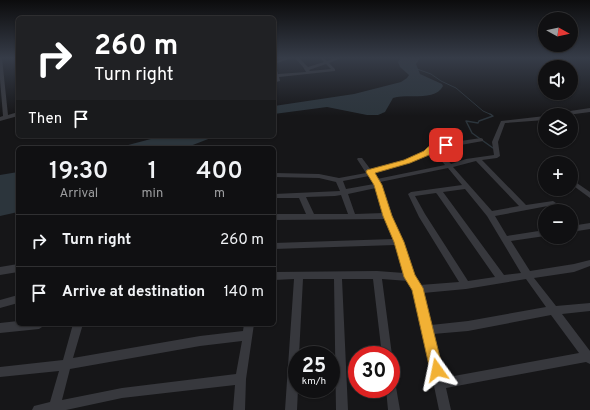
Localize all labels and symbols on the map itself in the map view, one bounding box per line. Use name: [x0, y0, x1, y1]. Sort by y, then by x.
north arrow: [538, 12, 578, 52]
pin: [429, 128, 463, 162]
speed limit sign: 30: [348, 346, 400, 398]
position arrow: [416, 349, 458, 391]

